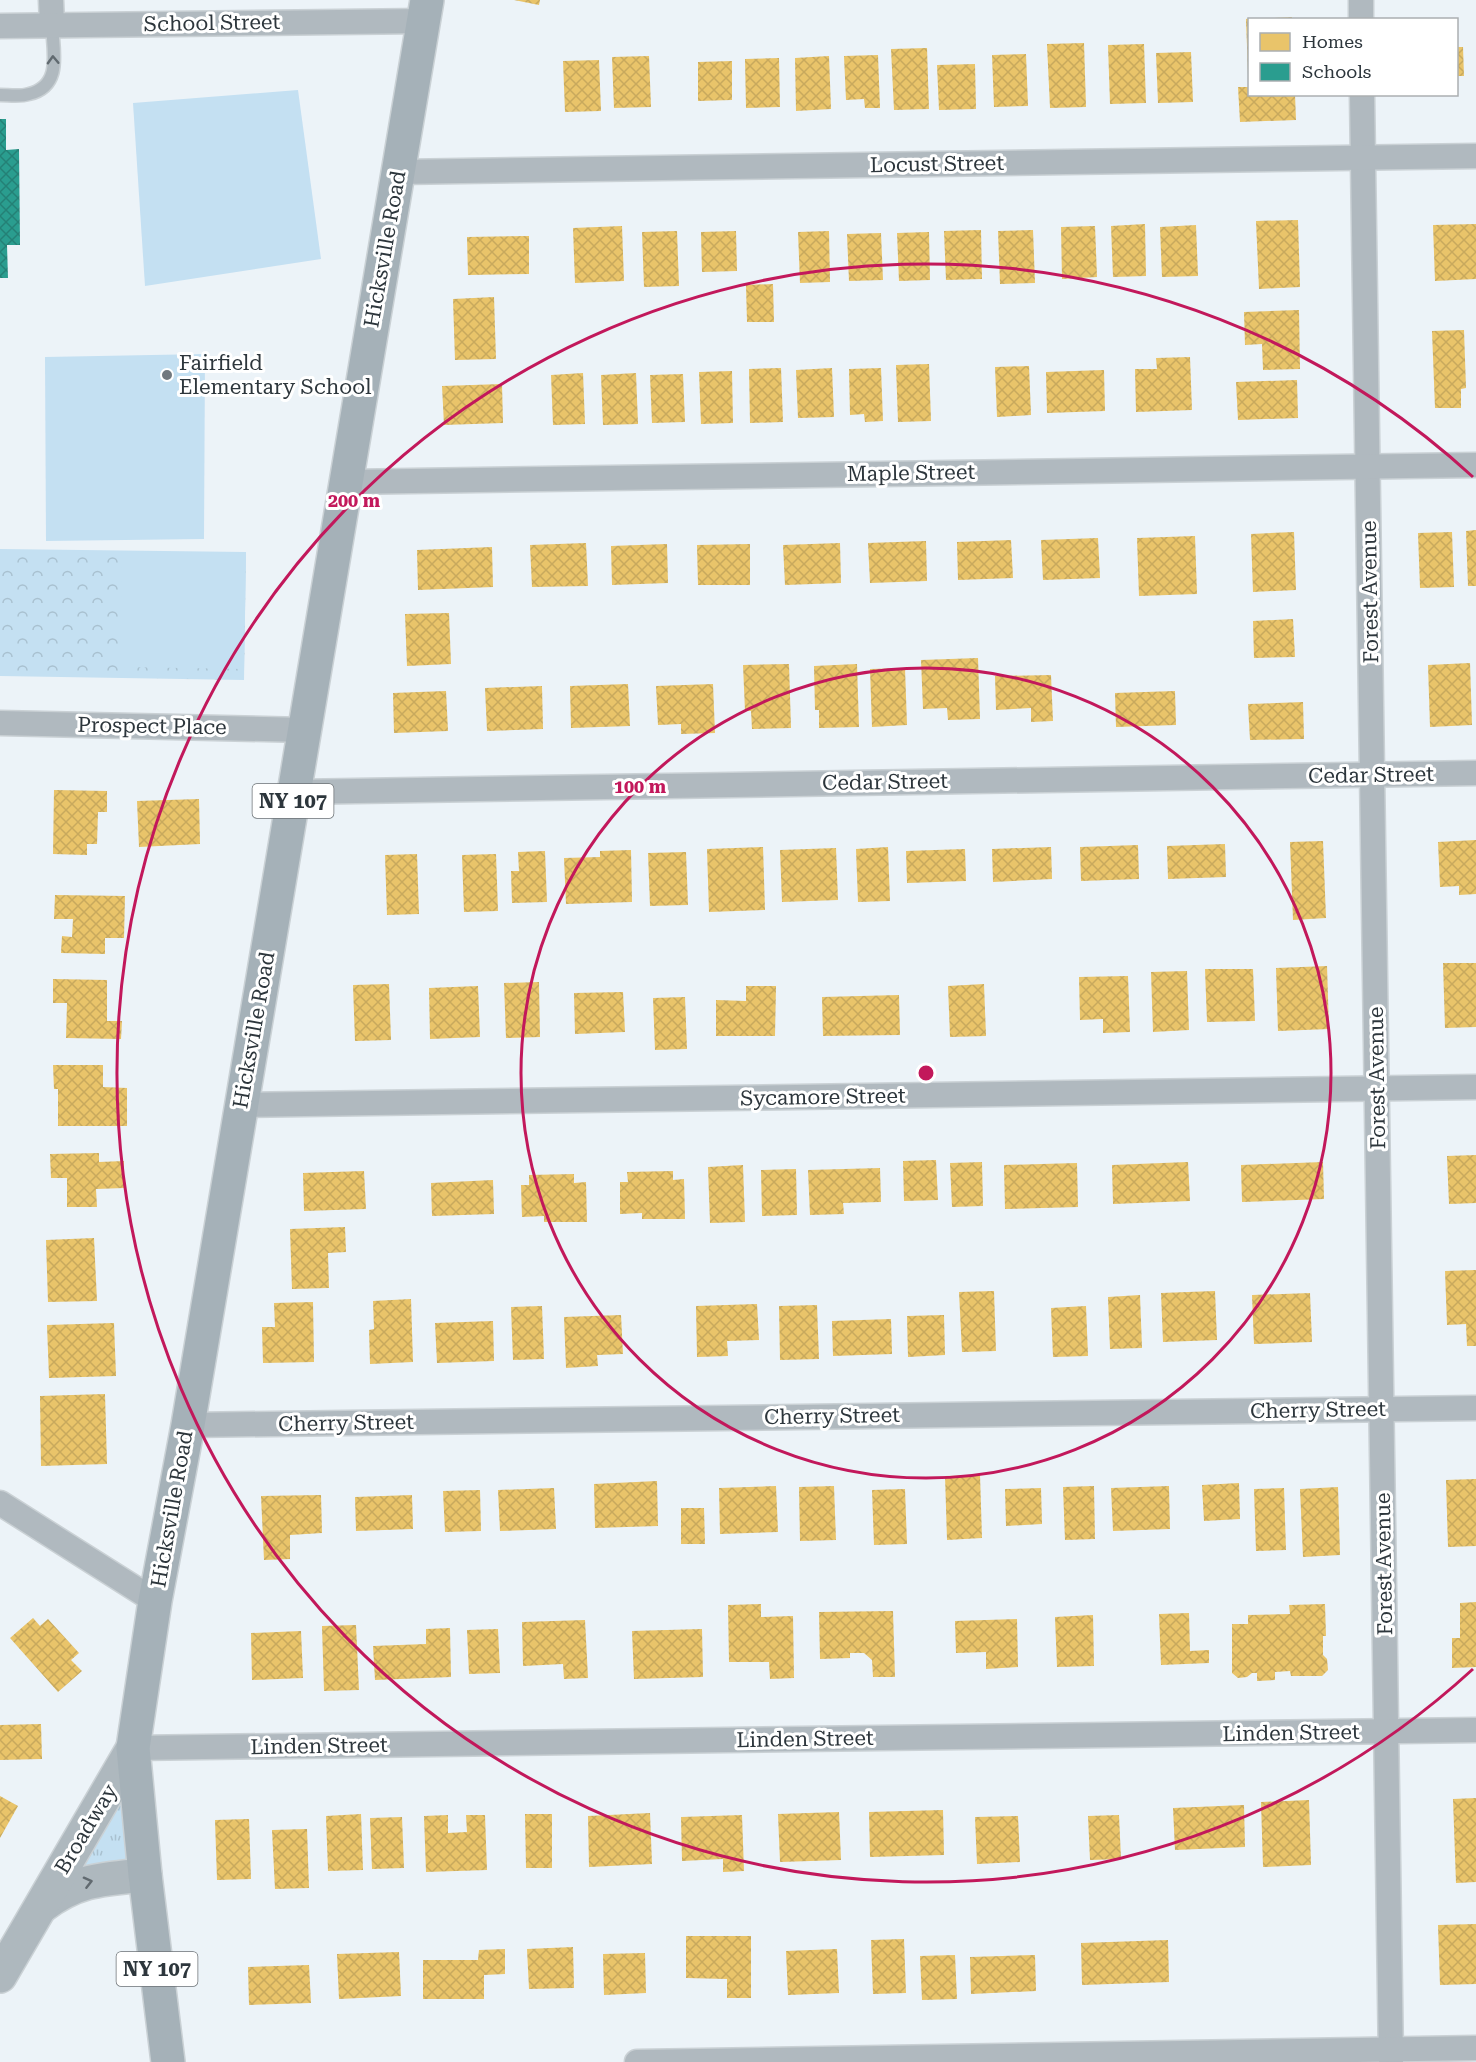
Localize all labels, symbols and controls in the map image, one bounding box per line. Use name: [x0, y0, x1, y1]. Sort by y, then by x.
street label: School Street: [144, 10, 281, 36]
legend: [1248, 18, 1458, 96]
text: Homes: [1302, 31, 1363, 52]
one-way arrow: [46, 55, 59, 64]
text: Schools: [1302, 61, 1371, 82]
street label: Locust Street: [870, 151, 1004, 177]
street label: Hicksville Road: [359, 168, 411, 329]
place label: Fairfield Elementary School: [179, 351, 372, 399]
marker: Fairfield Elementary School: [160, 368, 174, 382]
street label: Maple Street: [847, 460, 976, 486]
text: 200 m: [328, 490, 381, 511]
street label: Forest Avenue: [1357, 520, 1383, 664]
street label: Prospect Place: [77, 713, 227, 739]
street label: Cedar Street: [1308, 762, 1434, 788]
street label: Cedar Street: [822, 769, 948, 795]
text: 100 m: [614, 776, 667, 797]
road number: NY 107: [252, 784, 334, 818]
street label: Hicksville Road: [228, 949, 280, 1110]
street label: Forest Avenue: [1364, 1006, 1390, 1150]
centre of rings: [916, 1063, 936, 1083]
street label: Sycamore Street: [740, 1084, 906, 1110]
street label: Cherry Street: [1250, 1397, 1386, 1423]
street label: Cherry Street: [764, 1403, 900, 1429]
street label: Cherry Street: [278, 1410, 414, 1436]
street label: Hicksville Road: [146, 1428, 198, 1589]
street label: Forest Avenue: [1371, 1492, 1397, 1636]
street label: Linden Street: [1222, 1720, 1360, 1746]
street label: Linden Street: [736, 1726, 874, 1752]
street label: Linden Street: [250, 1733, 388, 1759]
street label: Broadway: [50, 1779, 122, 1878]
one-way arrow: [83, 1877, 93, 1890]
road number: NY 107: [116, 1952, 198, 1986]

